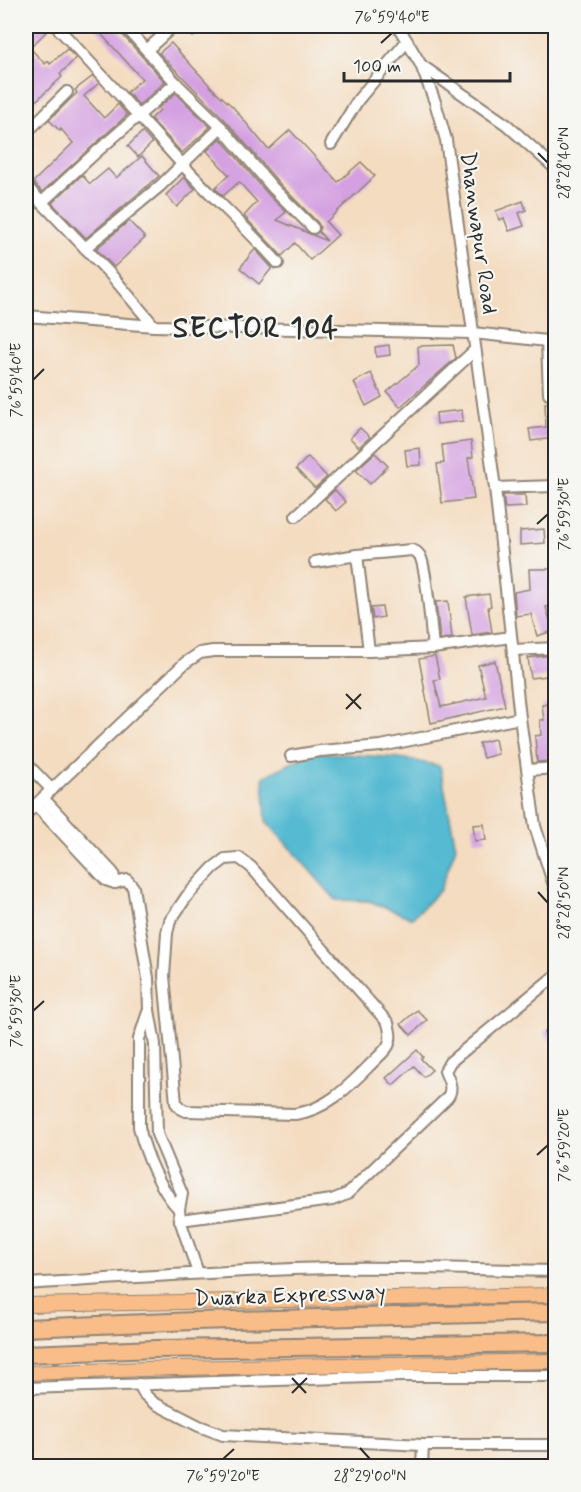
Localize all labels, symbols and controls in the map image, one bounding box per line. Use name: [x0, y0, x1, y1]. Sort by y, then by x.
text: 76°59'40"E: [354, 8, 430, 28]
scale bar: [344, 45, 510, 83]
text: 100 m: [353, 55, 401, 79]
text: 28°28'40"N: [555, 127, 575, 199]
street label: Dhanwapur Road: [453, 150, 503, 316]
district label: SECTOR 104: [173, 311, 339, 348]
text: 76°59'40"E: [7, 342, 27, 418]
text: 76°59'30"E: [555, 477, 575, 551]
text: 28°28'50"N: [555, 867, 575, 939]
text: 76°59'30"E: [7, 974, 27, 1048]
text: 76°59'20"E: [555, 1108, 575, 1182]
street label: Dwarka Expressway: [194, 1279, 386, 1313]
text: 76°59'20"E: [186, 1467, 260, 1487]
text: 28°29'00"N: [334, 1467, 406, 1487]

